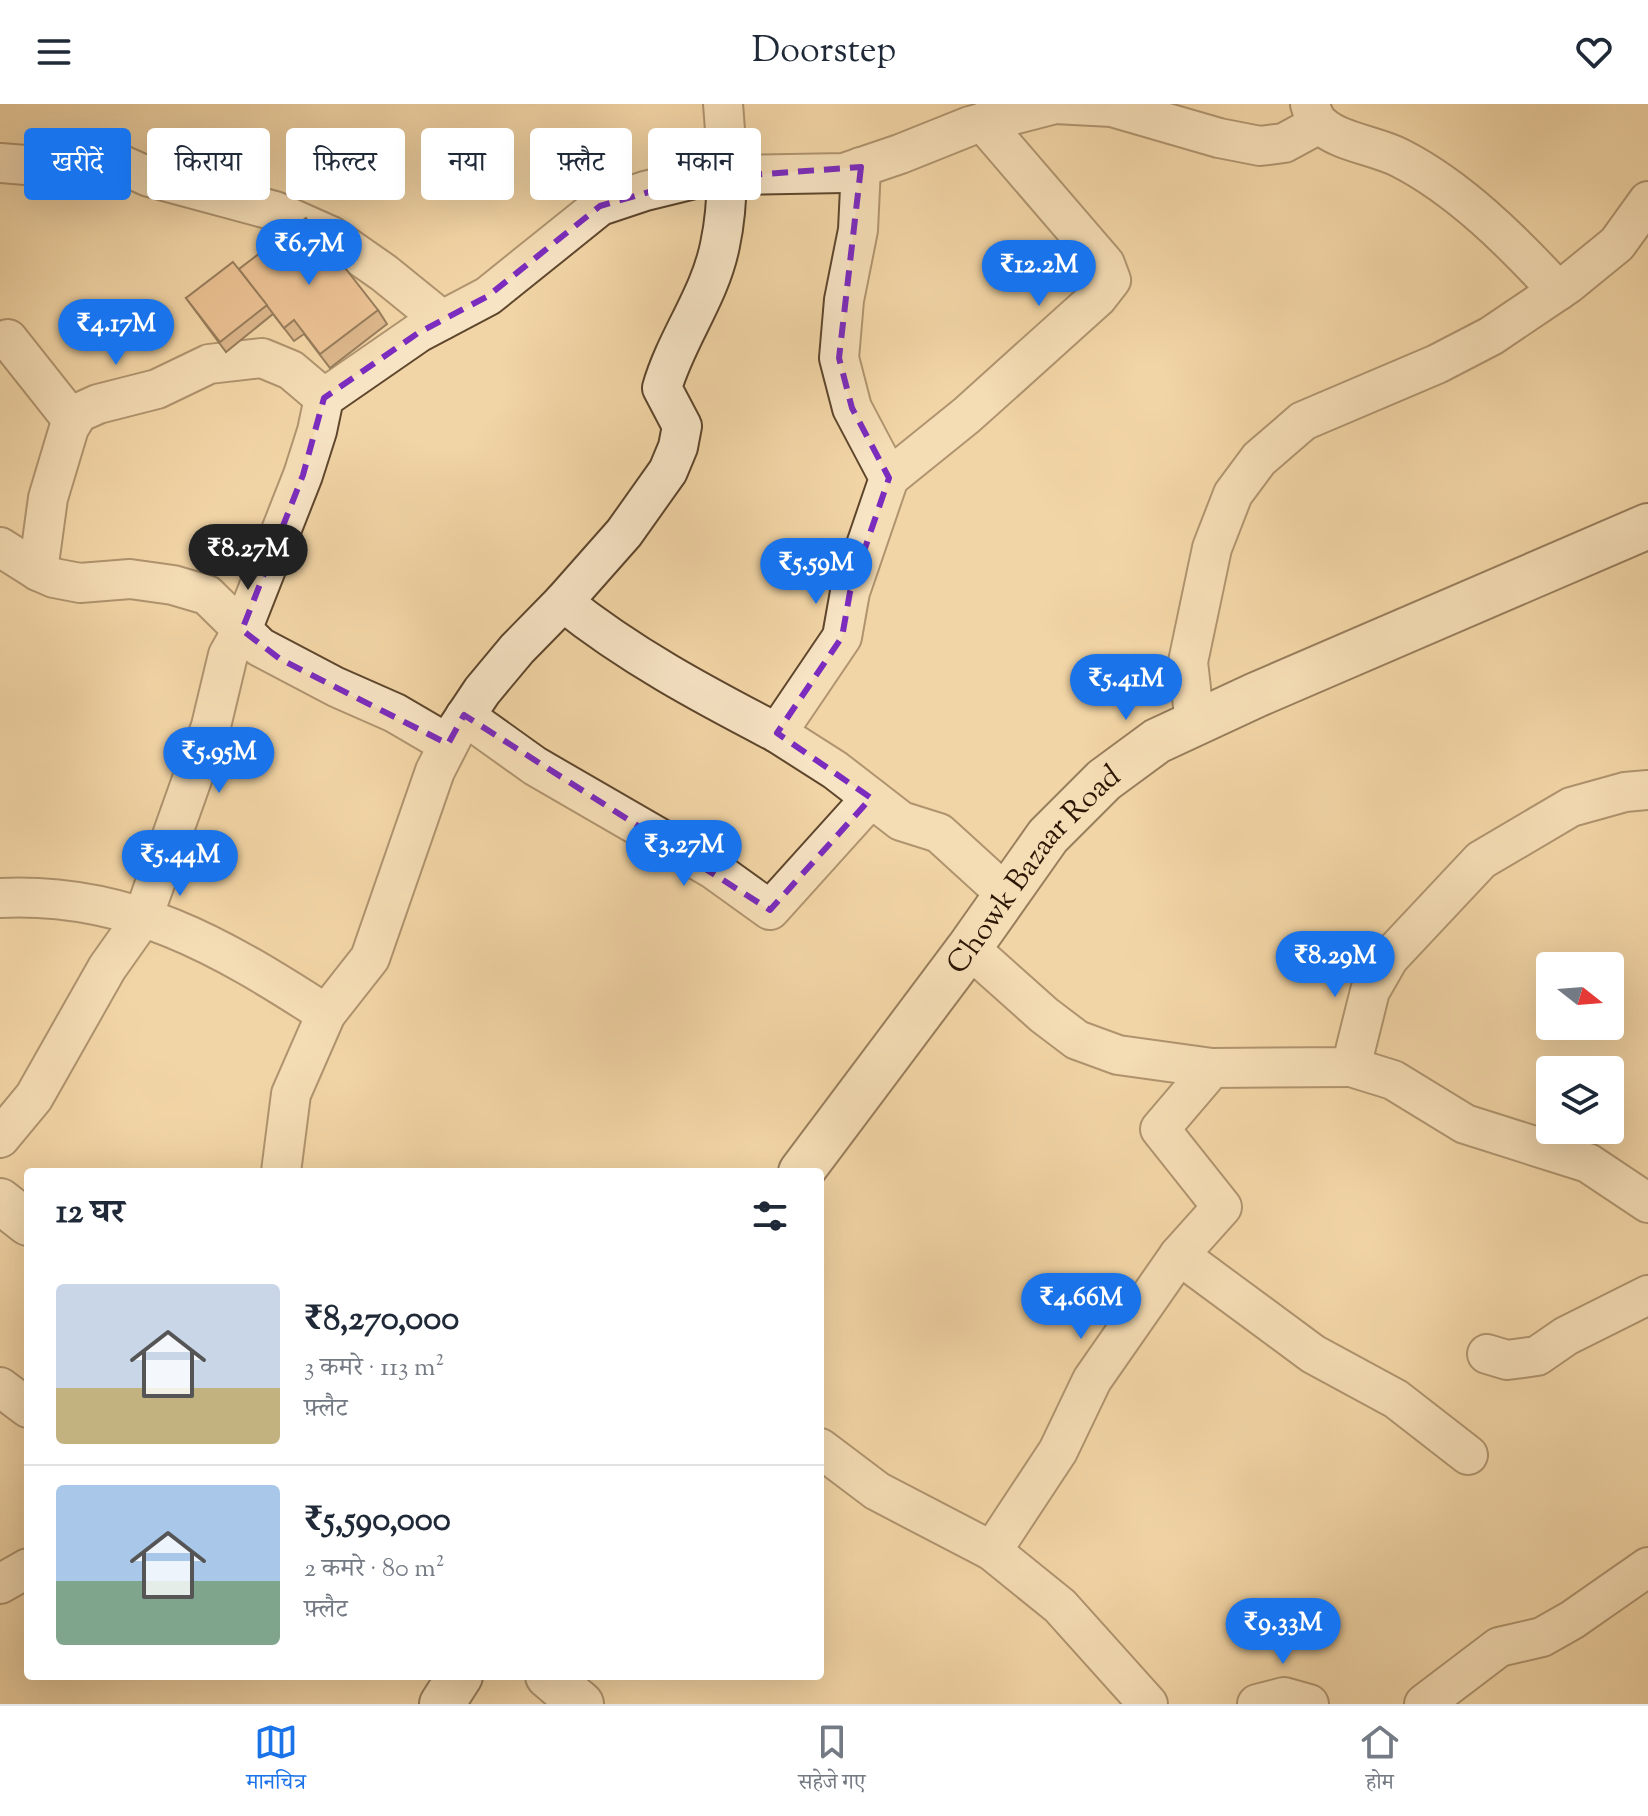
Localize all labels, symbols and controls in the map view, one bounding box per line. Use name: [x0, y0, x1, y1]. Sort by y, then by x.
text: Doorstep: [752, 26, 896, 78]
icon: menu: [32, 30, 76, 74]
icon: heart: [1572, 30, 1616, 74]
chip: खरीदें: [24, 128, 131, 200]
chip: किराया: [147, 128, 270, 200]
chip: फ़िल्टर: [286, 128, 405, 200]
chip: नया: [421, 128, 514, 200]
chip: फ़्लैट: [530, 128, 632, 200]
chip: मकान: [648, 128, 761, 200]
pin: ₹6.7M: [253, 219, 365, 287]
text: ₹6.7M: [274, 226, 344, 263]
pin: ₹12.2M: [974, 240, 1104, 308]
text: ₹12.2M: [1000, 247, 1078, 284]
pin: ₹4.17M: [51, 299, 181, 367]
text: ₹4.17M: [76, 306, 156, 343]
pin: ₹8.27M: [183, 524, 313, 592]
text: ₹8.27M: [207, 531, 289, 568]
pin: ₹5.59M: [751, 538, 881, 606]
text: ₹5.59M: [778, 545, 854, 582]
pin: ₹5.41M: [1061, 654, 1191, 722]
text: ₹5.41M: [1088, 661, 1164, 698]
pin: ₹5.95M: [154, 727, 284, 795]
text: ₹5.95M: [181, 734, 257, 771]
street label: Chowk Bazaar Road: [937, 756, 1130, 984]
pin: ₹3.27M: [619, 820, 749, 888]
text: ₹3.27M: [644, 827, 724, 864]
pin: ₹5.44M: [115, 830, 245, 898]
text: ₹5.44M: [140, 837, 220, 874]
pin: ₹8.29M: [1270, 931, 1400, 999]
text: ₹8.29M: [1294, 938, 1376, 975]
north arrow: [1536, 952, 1624, 1040]
map controls: [1536, 952, 1624, 1144]
button: layers: [1536, 1056, 1624, 1144]
text: 12 घर: [56, 1189, 124, 1238]
icon: filters: [748, 1194, 792, 1238]
pin: ₹4.66M: [1016, 1273, 1146, 1341]
text: ₹4.66M: [1039, 1280, 1123, 1317]
text: ₹8,270,000: [304, 1296, 459, 1345]
icon: home: [120, 1316, 216, 1412]
text: 3 कमरे · 113 m²: [304, 1350, 444, 1387]
text: फ़्लैट: [304, 1391, 347, 1428]
text: ₹5,590,000: [304, 1497, 451, 1546]
icon: home: [120, 1517, 216, 1613]
text: 2 कमरे · 80 m²: [304, 1551, 445, 1588]
text: फ़्लैट: [304, 1592, 347, 1629]
pin: ₹9.33M: [1218, 1598, 1348, 1666]
text: ₹9.33M: [1244, 1605, 1322, 1642]
tab: मानचित्र: [246, 1720, 306, 1803]
tab: सहेजे गए: [798, 1720, 865, 1803]
tab: होम: [1358, 1720, 1402, 1803]

